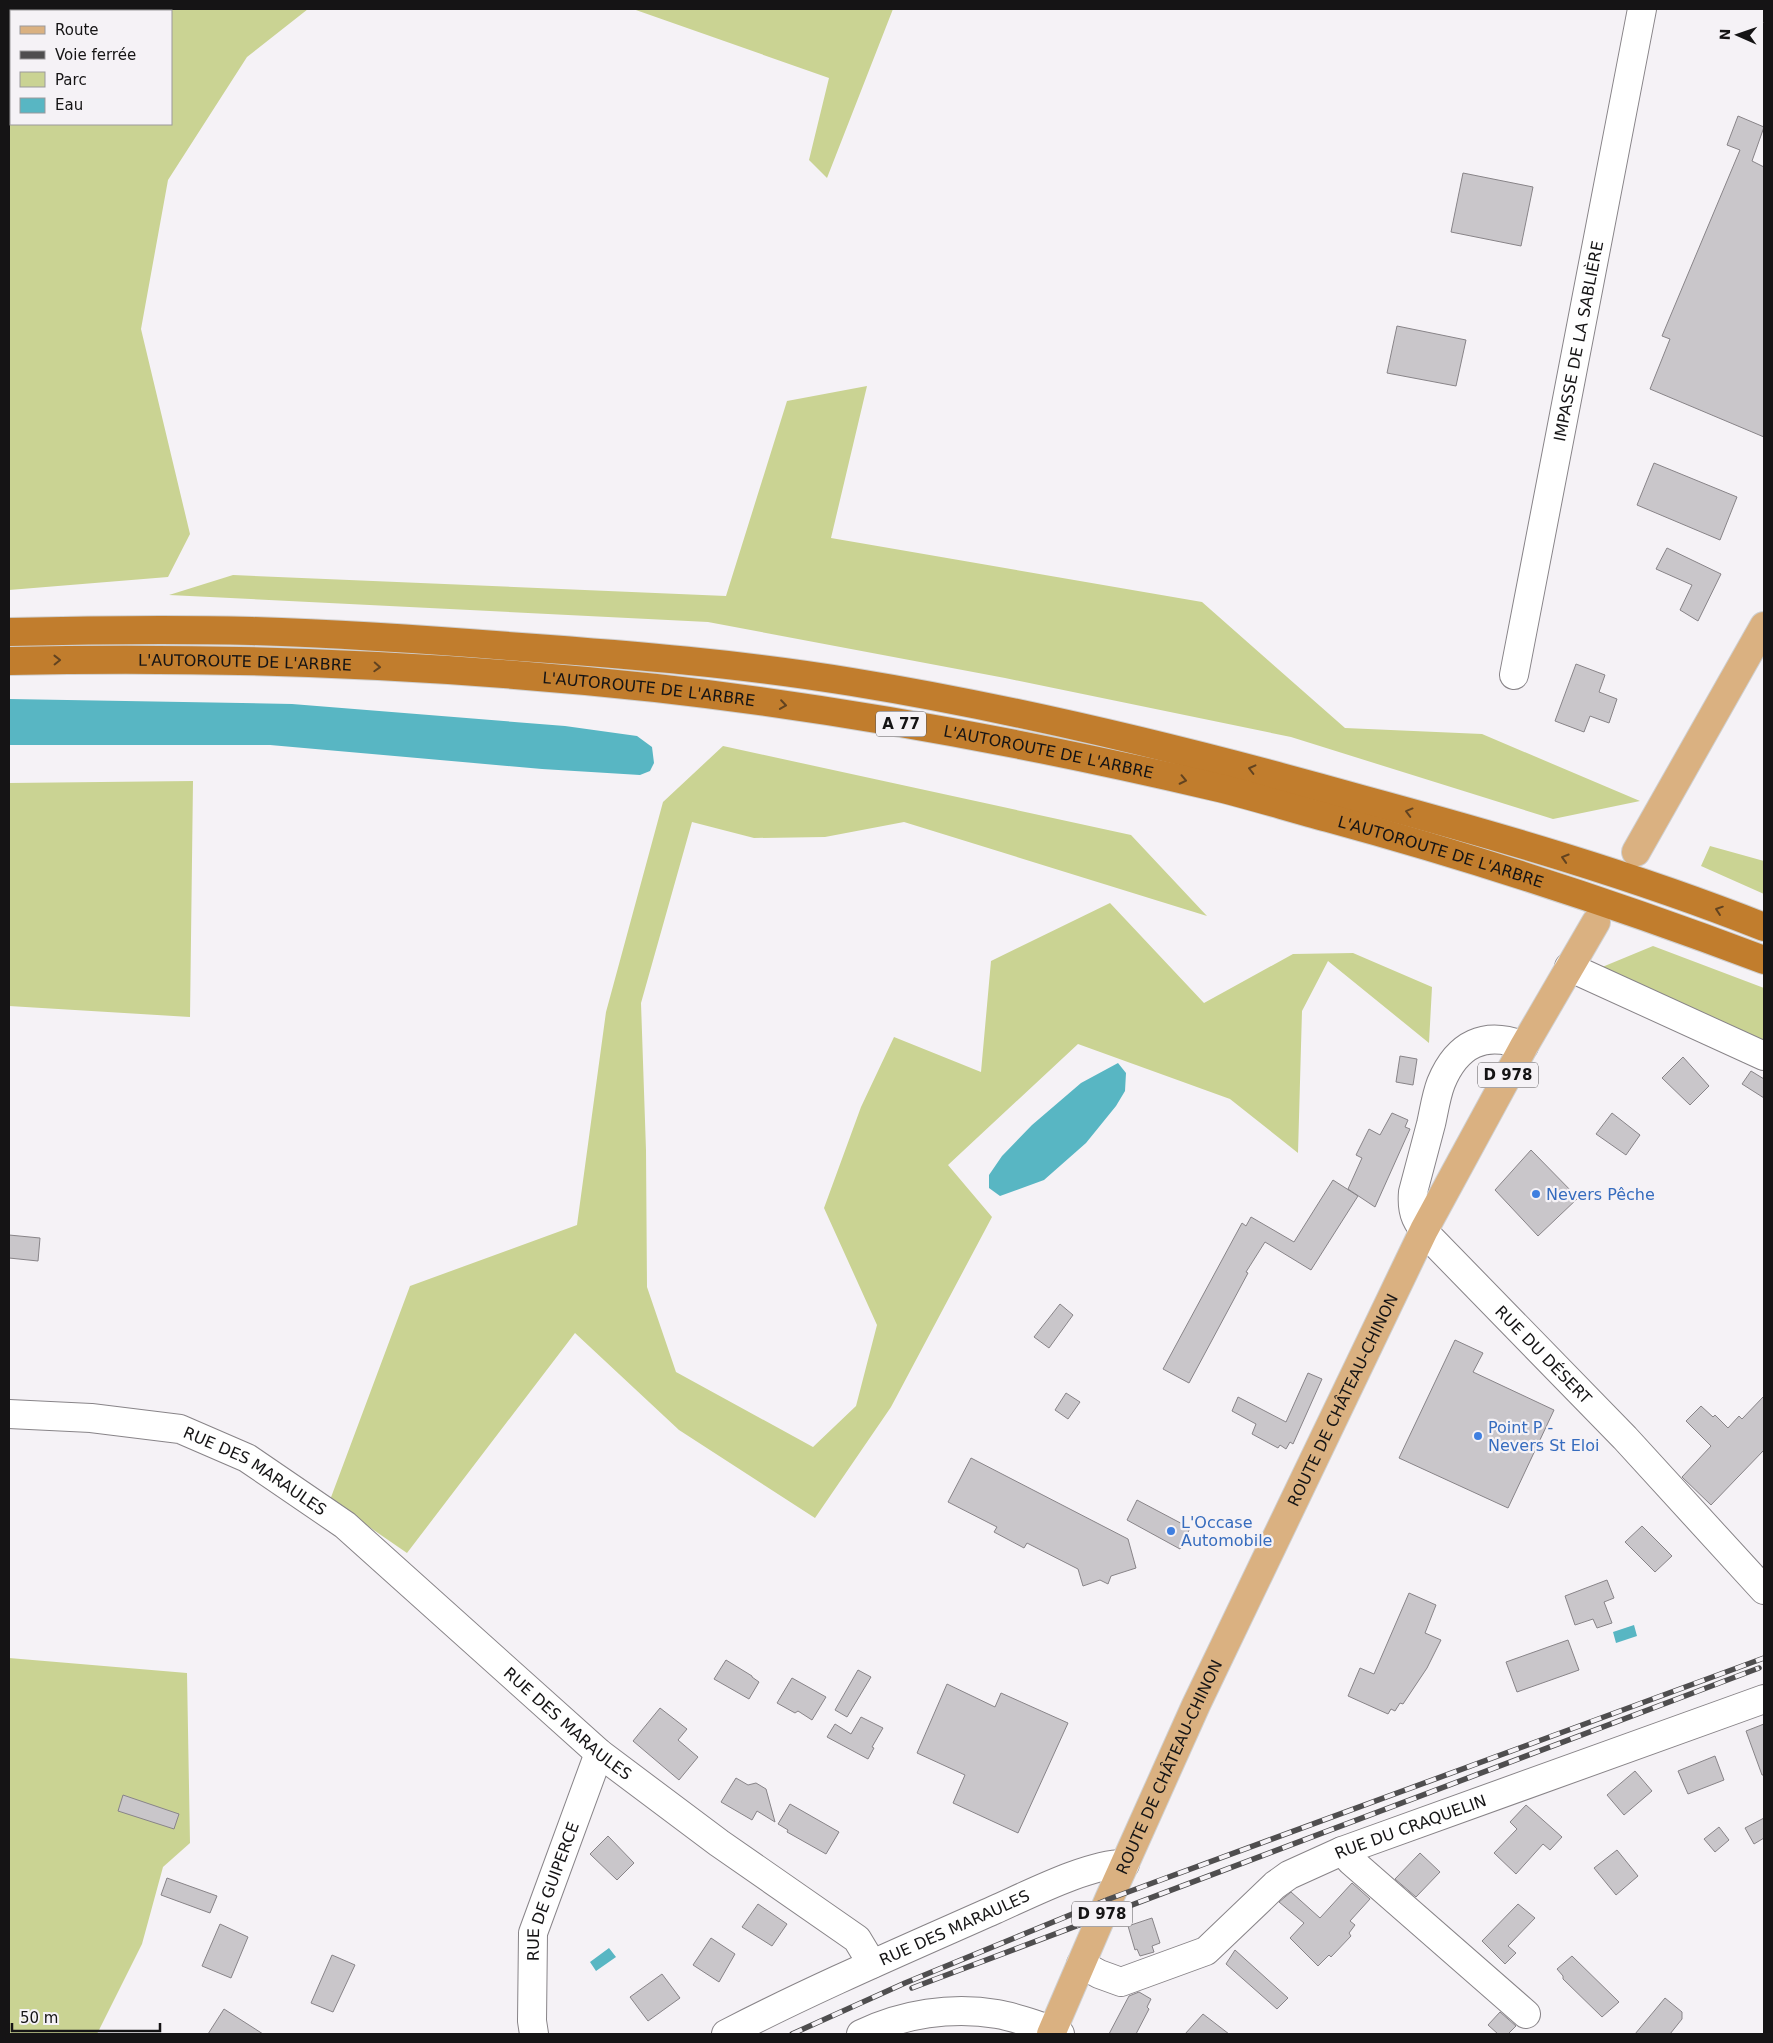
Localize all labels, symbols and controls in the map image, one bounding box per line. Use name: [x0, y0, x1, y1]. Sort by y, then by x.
legend: [10, 10, 172, 125]
north arrow: [1713, 10, 1763, 60]
text: Route: [55, 21, 99, 39]
text: N: [1717, 28, 1733, 41]
text: Voie ferrée: [55, 46, 136, 64]
text: Parc: [55, 71, 87, 89]
text: Eau: [55, 96, 83, 114]
street label: IMPASSE DE LA SABLIÈRE: [1550, 239, 1607, 443]
street label: L'AUTOROUTE DE L'ARBRE: [138, 650, 352, 674]
one-way arrow: [54, 655, 62, 665]
one-way arrow: [374, 661, 382, 672]
street label: L'AUTOROUTE DE L'ARBRE: [542, 668, 756, 710]
one-way arrow: [778, 700, 787, 710]
road number: A 77: [876, 712, 926, 736]
street label: L'AUTOROUTE DE L'ARBRE: [942, 721, 1156, 782]
one-way arrow: [1248, 764, 1257, 775]
one-way arrow: [1179, 775, 1188, 785]
one-way arrow: [1405, 807, 1413, 817]
street label: L'AUTOROUTE DE L'ARBRE: [1336, 812, 1546, 891]
one-way arrow: [1561, 853, 1569, 863]
one-way arrow: [1715, 906, 1723, 916]
road number: D 978: [1478, 1062, 1538, 1088]
place label: Nevers Pêche: [1546, 1185, 1655, 1204]
marker: Nevers Pêche: [1530, 1188, 1542, 1200]
street label: ROUTE DE CHÂTEAU-CHINON: [1283, 1290, 1402, 1509]
street label: RUE DU DÉSERT: [1492, 1301, 1596, 1408]
place label: Point P - Nevers St Eloi: [1488, 1418, 1599, 1455]
street label: RUE DES MARAULES: [181, 1422, 330, 1519]
marker: Point P - Nevers St Eloi: [1472, 1430, 1484, 1442]
place label: L'Occase Automobile: [1181, 1513, 1272, 1550]
marker: L'Occase Automobile: [1165, 1525, 1177, 1537]
street label: ROUTE DE CHÂTEAU-CHINON: [1112, 1656, 1226, 1877]
street label: RUE DES MARAULES: [500, 1663, 636, 1784]
street label: RUE DU CRAQUELIN: [1332, 1790, 1489, 1863]
street label: RUE DE GUIPERCE: [523, 1819, 582, 1961]
street label: RUE DES MARAULES: [876, 1886, 1033, 1969]
road number: D 978: [1072, 1902, 1132, 1926]
scale bar: [12, 2000, 160, 2032]
text: 50 m: [20, 2009, 58, 2027]

